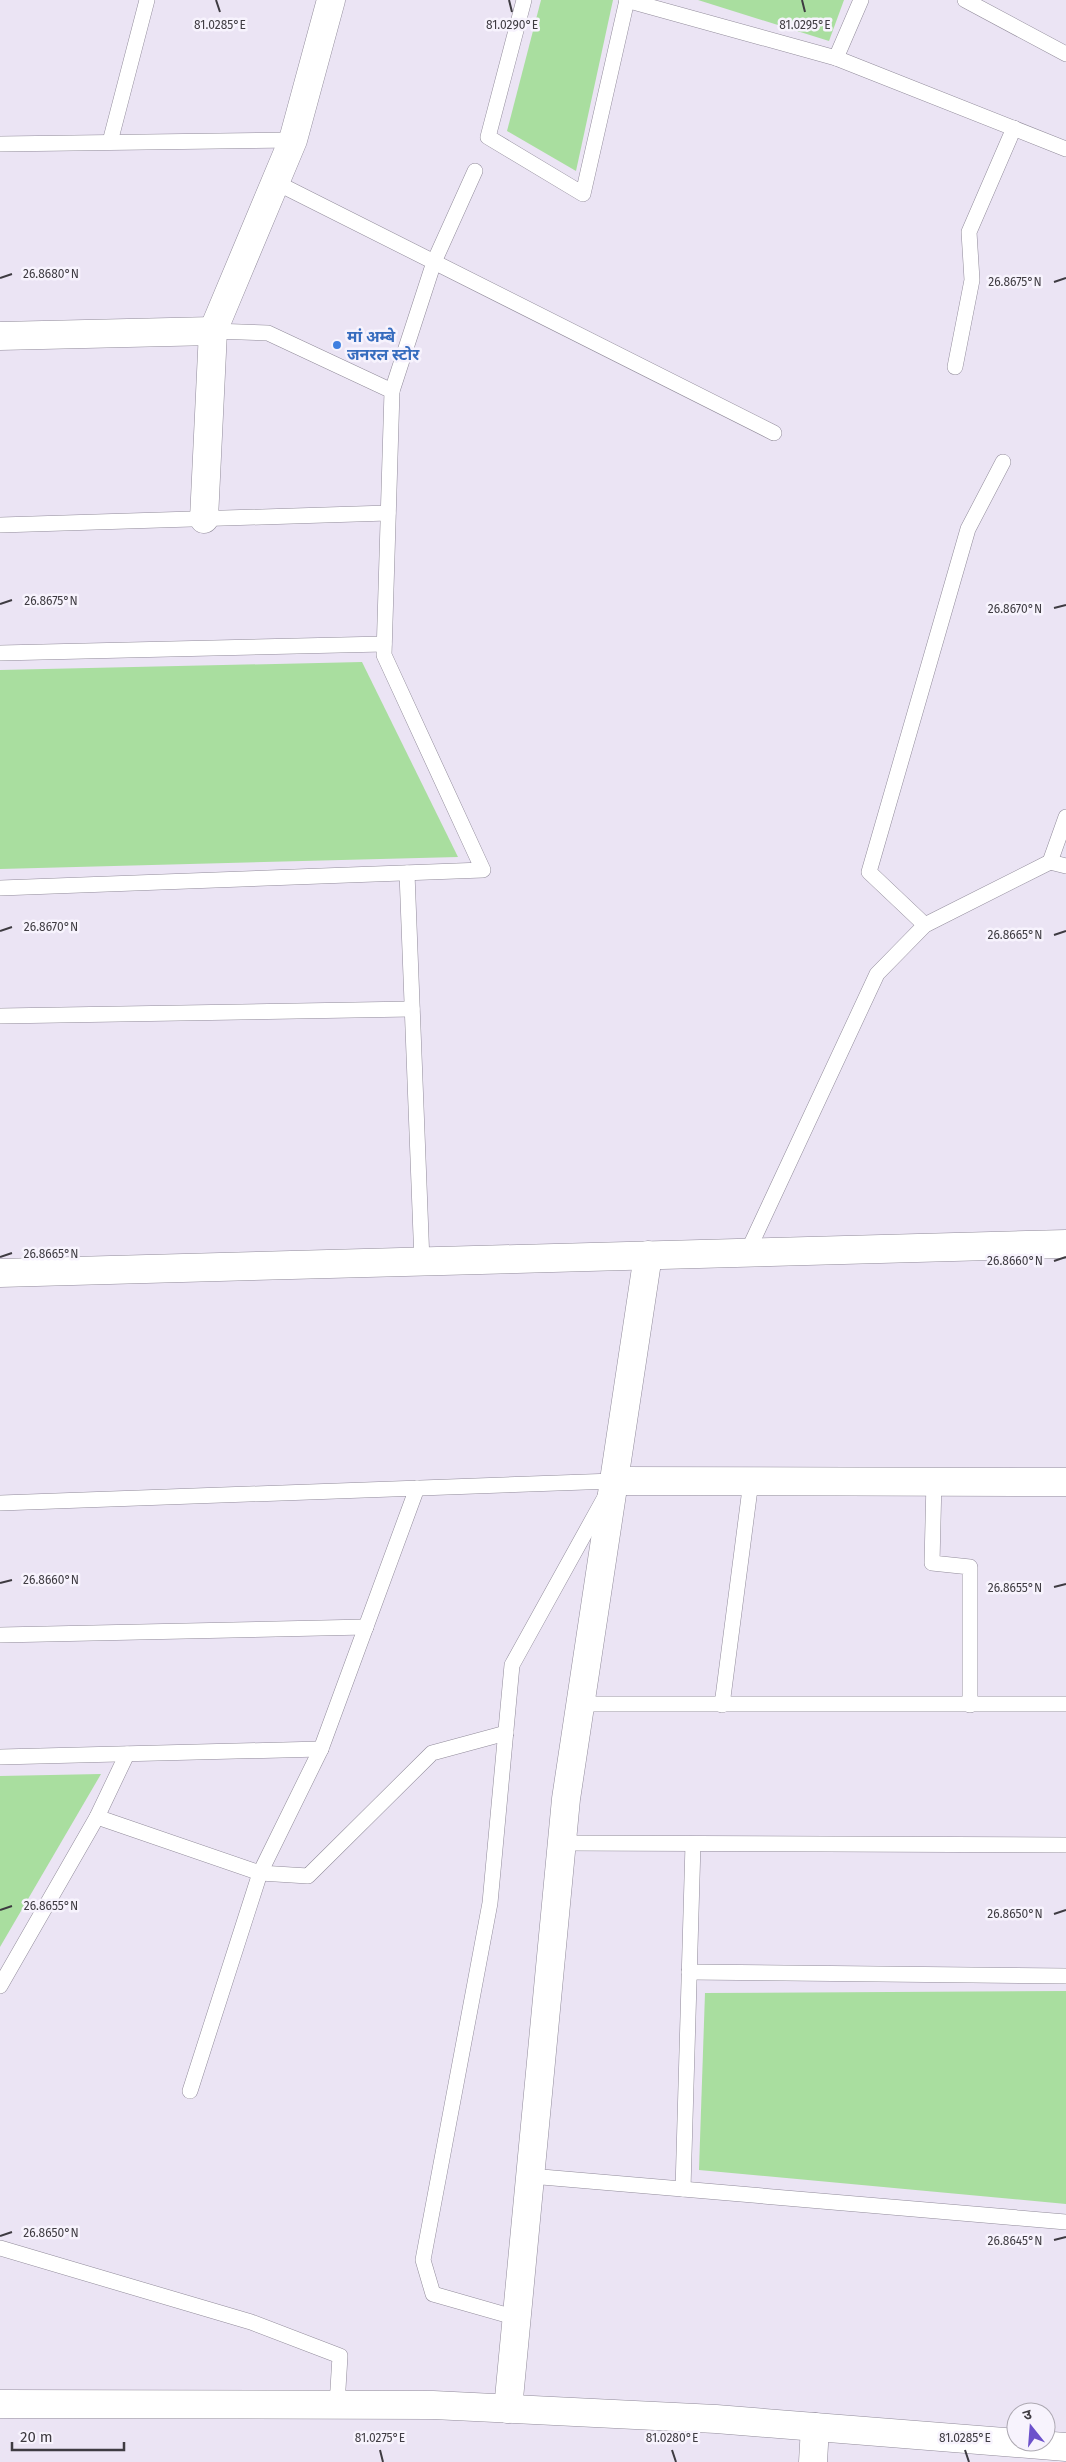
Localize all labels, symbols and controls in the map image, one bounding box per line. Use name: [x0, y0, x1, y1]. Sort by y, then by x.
text: 81.0285°E: [194, 18, 246, 32]
text: 81.0290°E: [486, 18, 538, 32]
text: 81.0295°E: [779, 18, 831, 32]
text: 26.8680°N: [23, 267, 79, 281]
text: 26.8675°N: [988, 275, 1042, 289]
place label: मां अम्बे जनरल स्टोर: [347, 327, 420, 364]
marker: मां अम्बे जनरल स्टोर: [331, 339, 343, 351]
text: 26.8675°N: [24, 594, 78, 608]
text: 26.8670°N: [988, 602, 1042, 616]
text: 26.8670°N: [24, 920, 78, 934]
text: 26.8665°N: [988, 928, 1042, 942]
text: 26.8665°N: [24, 1247, 78, 1261]
text: 26.8660°N: [987, 1254, 1043, 1268]
text: 26.8660°N: [23, 1573, 79, 1587]
text: 26.8655°N: [988, 1581, 1042, 1595]
text: 26.8655°N: [24, 1899, 78, 1913]
text: 26.8650°N: [987, 1907, 1043, 1921]
text: 26.8650°N: [23, 2226, 79, 2240]
text: 26.8645°N: [988, 2234, 1042, 2248]
north arrow: [1006, 2402, 1056, 2452]
text: उ: [1021, 2405, 1035, 2424]
scale bar: [12, 2420, 125, 2452]
text: 20 m: [20, 2428, 53, 2446]
text: 81.0275°E: [355, 2431, 405, 2445]
text: 81.0280°E: [646, 2431, 698, 2445]
text: 81.0285°E: [939, 2431, 991, 2445]

